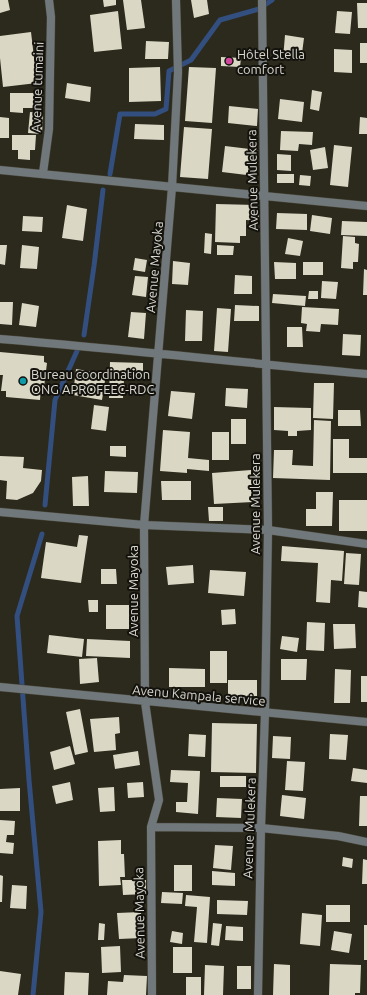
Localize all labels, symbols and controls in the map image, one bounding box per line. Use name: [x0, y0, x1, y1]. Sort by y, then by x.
street label: Avenue tumaini: [28, 41, 46, 133]
place label: Hôtel Stella comfort: [237, 47, 305, 76]
marker: Hôtel Stella comfort: [224, 56, 234, 66]
street label: Avenue Mulekera: [244, 129, 260, 231]
street label: Avenue Mayoka: [143, 221, 165, 313]
place label: Bureau coordination ONG APROFEEC-RDC: [31, 367, 154, 396]
marker: Bureau coordination ONG APROFEEC-RDC: [18, 376, 28, 386]
street label: Avenue Mulekera: [248, 453, 262, 555]
street label: Avenue Mayoka: [126, 545, 140, 637]
street label: Avenu Kampala service: [132, 682, 266, 708]
street label: Avenue Mulekera: [240, 777, 258, 879]
street label: Avenue Mayoka: [131, 867, 147, 959]

